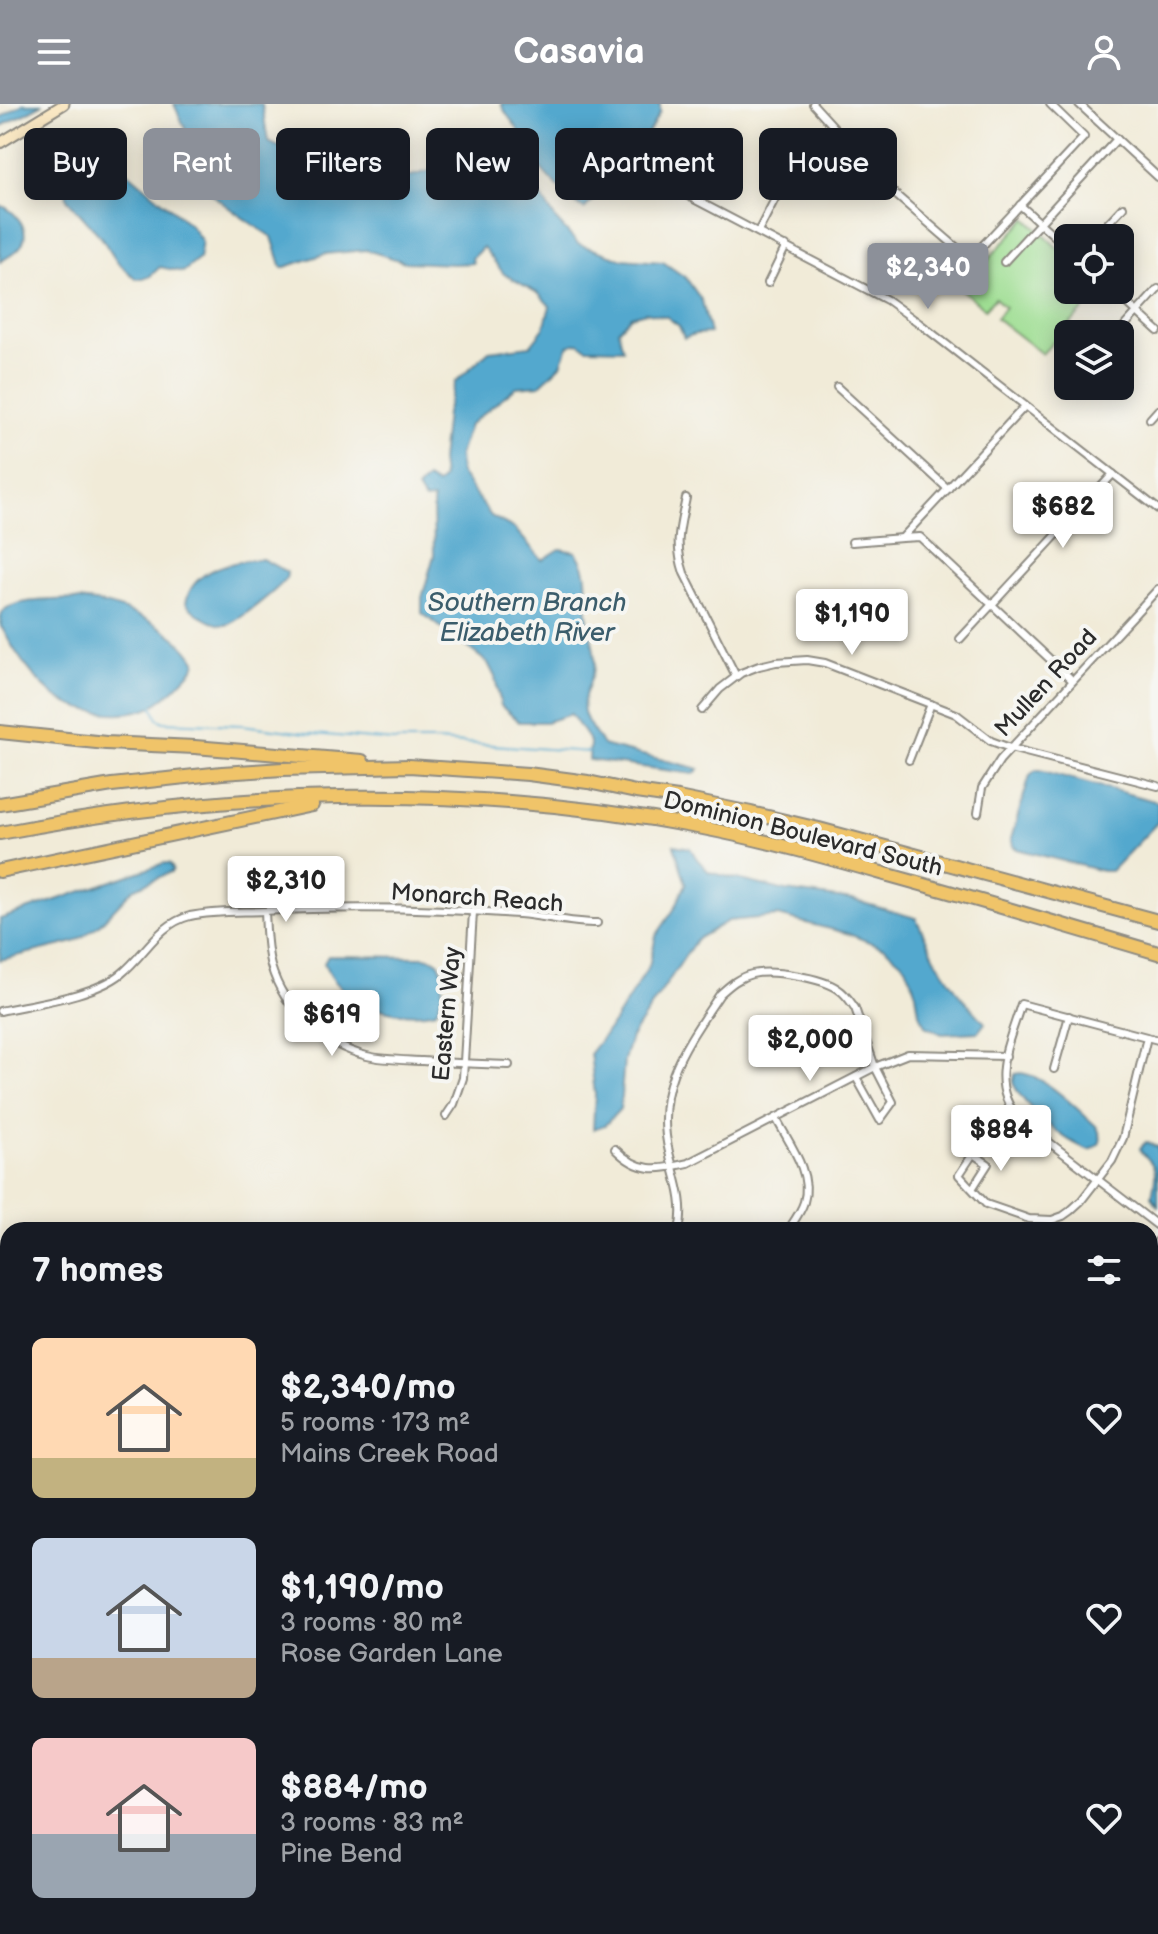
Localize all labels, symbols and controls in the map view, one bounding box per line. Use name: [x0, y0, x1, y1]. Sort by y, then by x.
icon: menu: [32, 30, 76, 74]
icon: person: [1082, 30, 1126, 74]
text: Casavia: [513, 31, 645, 74]
chip: Buy: [24, 128, 127, 200]
chip: Rent: [143, 128, 260, 200]
chip: Filters: [276, 128, 410, 200]
chip: New: [426, 128, 539, 200]
chip: Apartment: [555, 128, 743, 200]
chip: House: [759, 128, 897, 200]
map controls: [1054, 224, 1134, 400]
button: locate: [1054, 224, 1134, 304]
pin: $2,340: [863, 243, 993, 311]
text: $2,340: [885, 253, 971, 284]
button: layers: [1054, 320, 1134, 400]
pin: $682: [1016, 482, 1110, 550]
text: $682: [1031, 492, 1095, 523]
water label: Southern Branch Elizabeth River: [428, 588, 626, 649]
pin: $1,190: [787, 589, 917, 657]
text: $1,190: [814, 599, 890, 630]
street label: Mullen Road: [989, 623, 1103, 743]
street label: Dominion Boulevard South: [661, 785, 945, 883]
pin: $2,310: [221, 856, 351, 924]
text: $2,310: [246, 866, 326, 897]
street label: Monarch Reach: [390, 877, 564, 919]
street label: Eastern Way: [427, 945, 467, 1082]
pin: $619: [285, 990, 379, 1058]
text: $619: [302, 1000, 362, 1031]
pin: $2,000: [745, 1015, 875, 1083]
text: $2,000: [766, 1025, 854, 1056]
pin: $884: [954, 1105, 1048, 1173]
text: $884: [969, 1115, 1033, 1146]
icon: filters: [1082, 1248, 1126, 1292]
text: 7 homes: [32, 1250, 163, 1291]
text: $2,340/mo: [280, 1367, 456, 1408]
icon: home: [96, 1370, 192, 1466]
icon: heart: [1082, 1396, 1126, 1440]
text: 5 rooms · 173 m²: [280, 1408, 470, 1439]
text: Mains Creek Road: [280, 1439, 499, 1470]
text: $1,190/mo: [280, 1567, 444, 1608]
icon: home: [96, 1570, 192, 1666]
icon: heart: [1082, 1596, 1126, 1640]
text: 3 rooms · 80 m²: [280, 1608, 463, 1639]
text: Rose Garden Lane: [280, 1639, 503, 1670]
text: $884/mo: [280, 1767, 428, 1808]
icon: home: [96, 1770, 192, 1866]
icon: heart: [1082, 1796, 1126, 1840]
text: 3 rooms · 83 m²: [280, 1808, 464, 1839]
text: Pine Bend: [280, 1839, 402, 1870]

